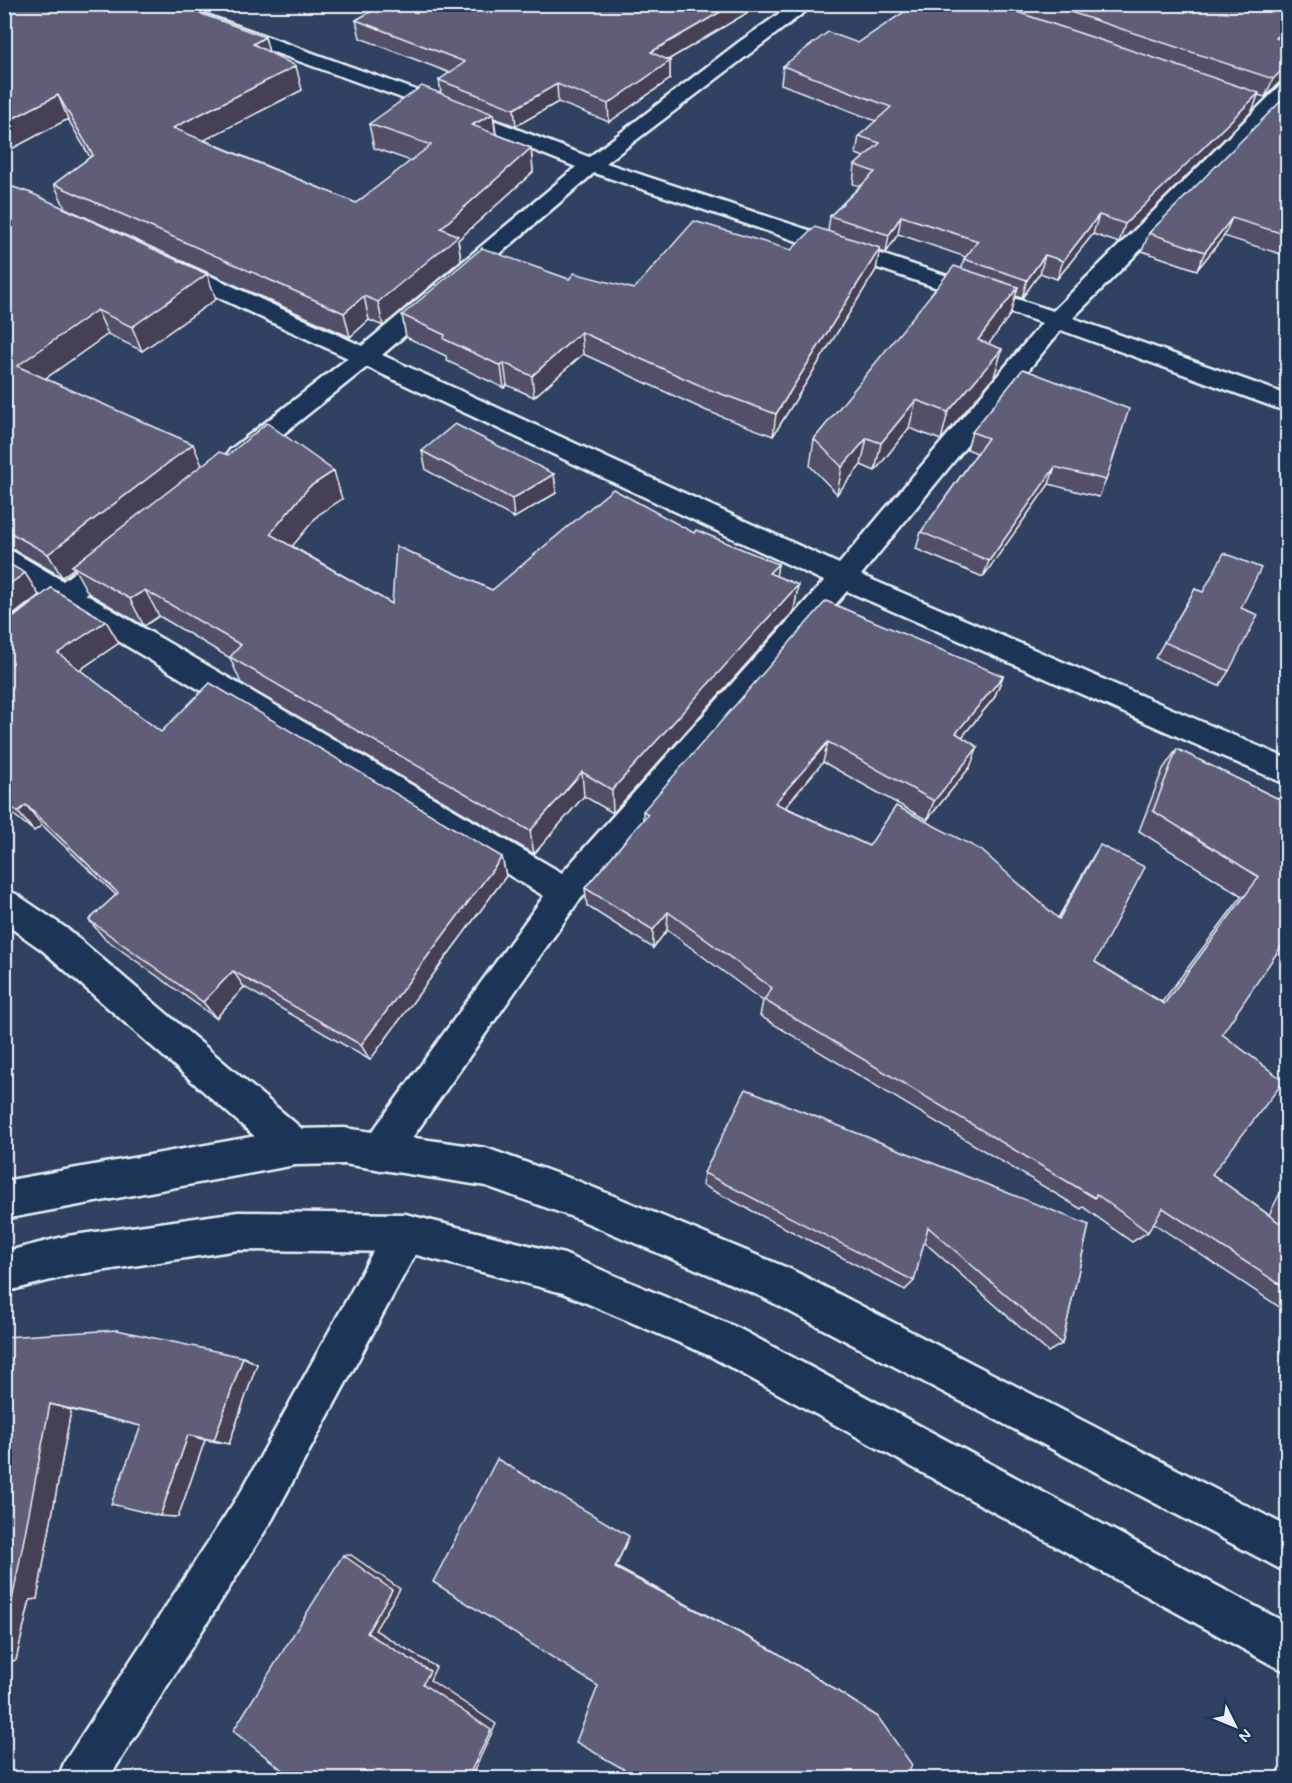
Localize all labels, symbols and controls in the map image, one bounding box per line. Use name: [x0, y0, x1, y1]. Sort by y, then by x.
north arrow: [1205, 1696, 1265, 1756]
text: N: [1234, 1724, 1256, 1746]

